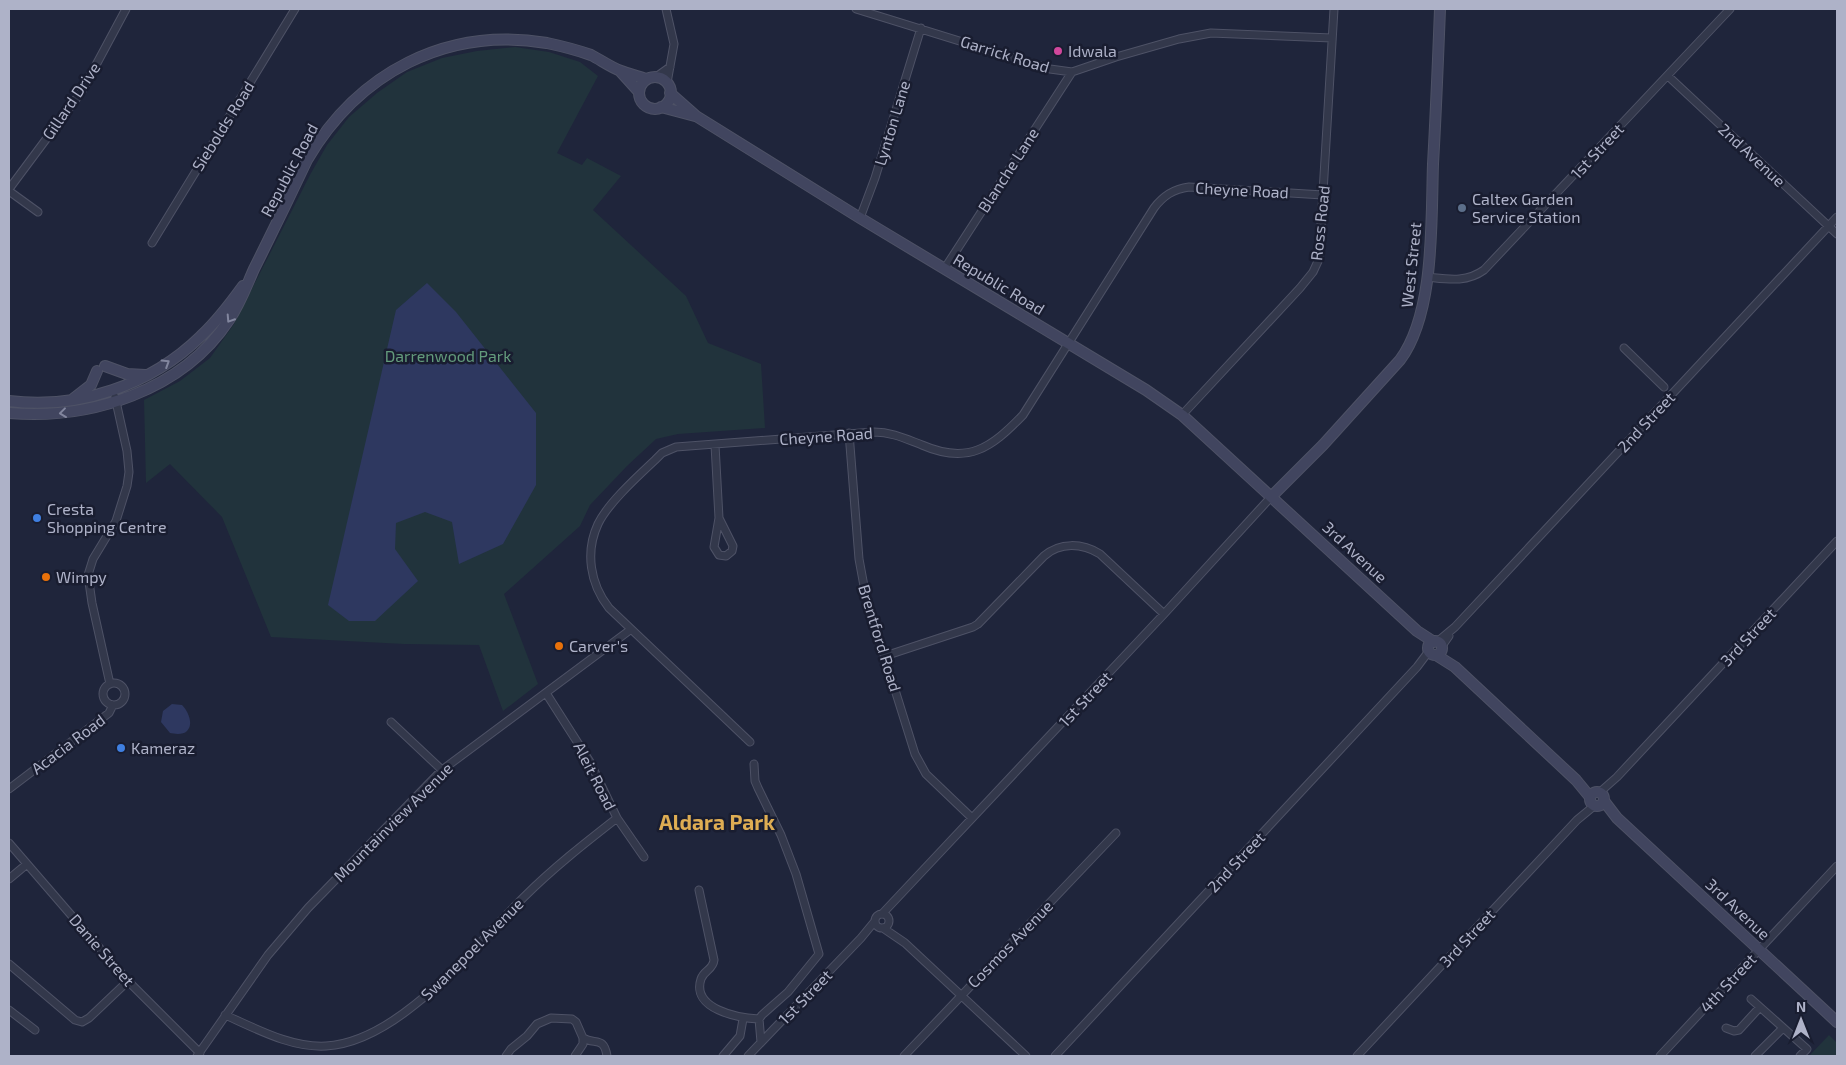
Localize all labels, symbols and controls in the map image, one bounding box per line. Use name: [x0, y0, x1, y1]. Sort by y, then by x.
street label: Garrick Road: [958, 31, 1052, 76]
place label: Idwala: [1068, 41, 1117, 60]
marker: Idwala: [1052, 45, 1064, 57]
street label: Gillard Drive: [38, 58, 103, 143]
street label: Siebolds Road: [187, 77, 258, 174]
street label: Lynton Lane: [870, 78, 913, 168]
street label: 1st Street: [1566, 119, 1627, 182]
street label: 2nd Avenue: [1715, 119, 1790, 190]
street label: Republic Road: [256, 120, 321, 220]
street label: Blanche Lane: [973, 124, 1042, 216]
street label: Cheyne Road: [1195, 178, 1289, 201]
street label: Ross Road: [1306, 184, 1333, 262]
place label: Caltex Garden Service Station: [1472, 189, 1581, 226]
marker: Caltex Garden Service Station: [1456, 202, 1468, 214]
street label: West Street: [1397, 221, 1424, 309]
street label: Republic Road: [950, 249, 1048, 318]
one-way arrow: [227, 313, 236, 323]
park label: Darrenwood Park: [385, 346, 511, 365]
one-way arrow: [160, 360, 169, 369]
street label: 2nd Street: [1613, 388, 1678, 456]
one-way arrow: [59, 407, 67, 418]
street label: Cheyne Road: [779, 423, 873, 448]
place label: Cresta Shopping Centre: [47, 499, 167, 536]
marker: Cresta Shopping Centre: [31, 512, 43, 524]
street label: 3rd Avenue: [1319, 517, 1391, 586]
place label: Wimpy: [56, 567, 107, 586]
marker: Wimpy: [40, 571, 52, 583]
street label: Brentford Road: [855, 582, 906, 694]
street label: 3rd Street: [1716, 604, 1779, 670]
place label: Carver's: [569, 636, 628, 655]
marker: Carver's: [553, 640, 565, 652]
street label: 1st Street: [1054, 667, 1115, 730]
street label: Acacia Road: [27, 710, 108, 778]
place label: Kameraz: [131, 738, 195, 757]
street label: Aleit Road: [570, 739, 621, 813]
marker: Kameraz: [115, 742, 127, 754]
street label: Mountainview Avenue: [329, 758, 456, 885]
district label: Aldara Park: [659, 809, 775, 834]
street label: 2nd Street: [1203, 828, 1268, 896]
street label: 3rd Avenue: [1702, 874, 1774, 943]
street label: Swanepoel Avenue: [417, 894, 527, 1004]
street label: Cosmos Avenue: [963, 896, 1056, 991]
street label: 3rd Street: [1435, 905, 1498, 971]
street label: Danie Street: [66, 910, 139, 990]
street label: 4th Street: [1696, 949, 1760, 1016]
street label: 1st Street: [774, 965, 835, 1028]
north arrow: [1776, 995, 1826, 1045]
text: N: [1796, 998, 1806, 1015]

